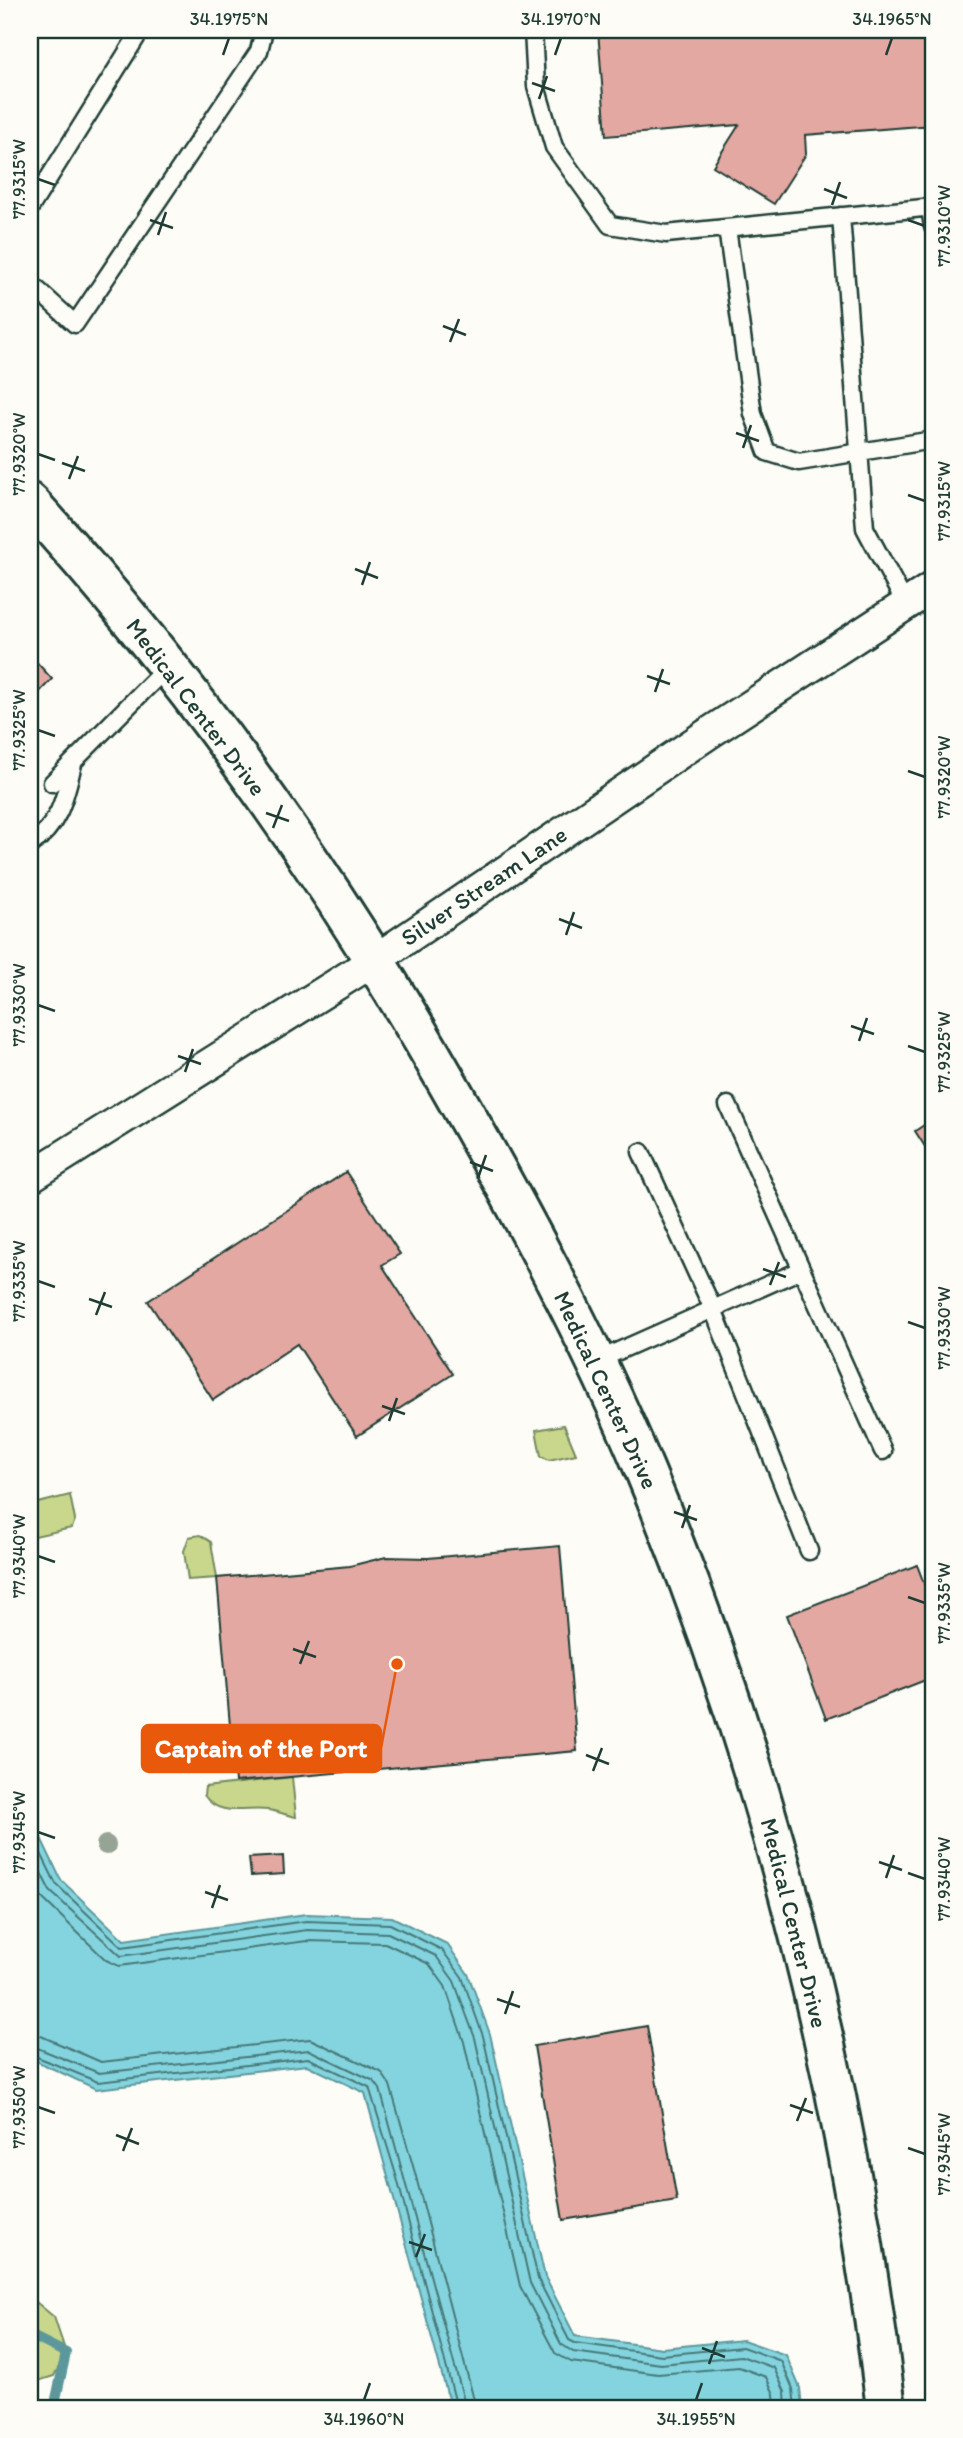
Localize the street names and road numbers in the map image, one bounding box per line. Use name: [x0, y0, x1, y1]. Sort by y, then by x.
street label: Medical Center Drive: [120, 612, 273, 801]
street label: Silver Stream Lane: [395, 819, 572, 952]
street label: Medical Center Drive: [548, 1286, 665, 1493]
street label: Medical Center Drive: [754, 1815, 835, 2031]

